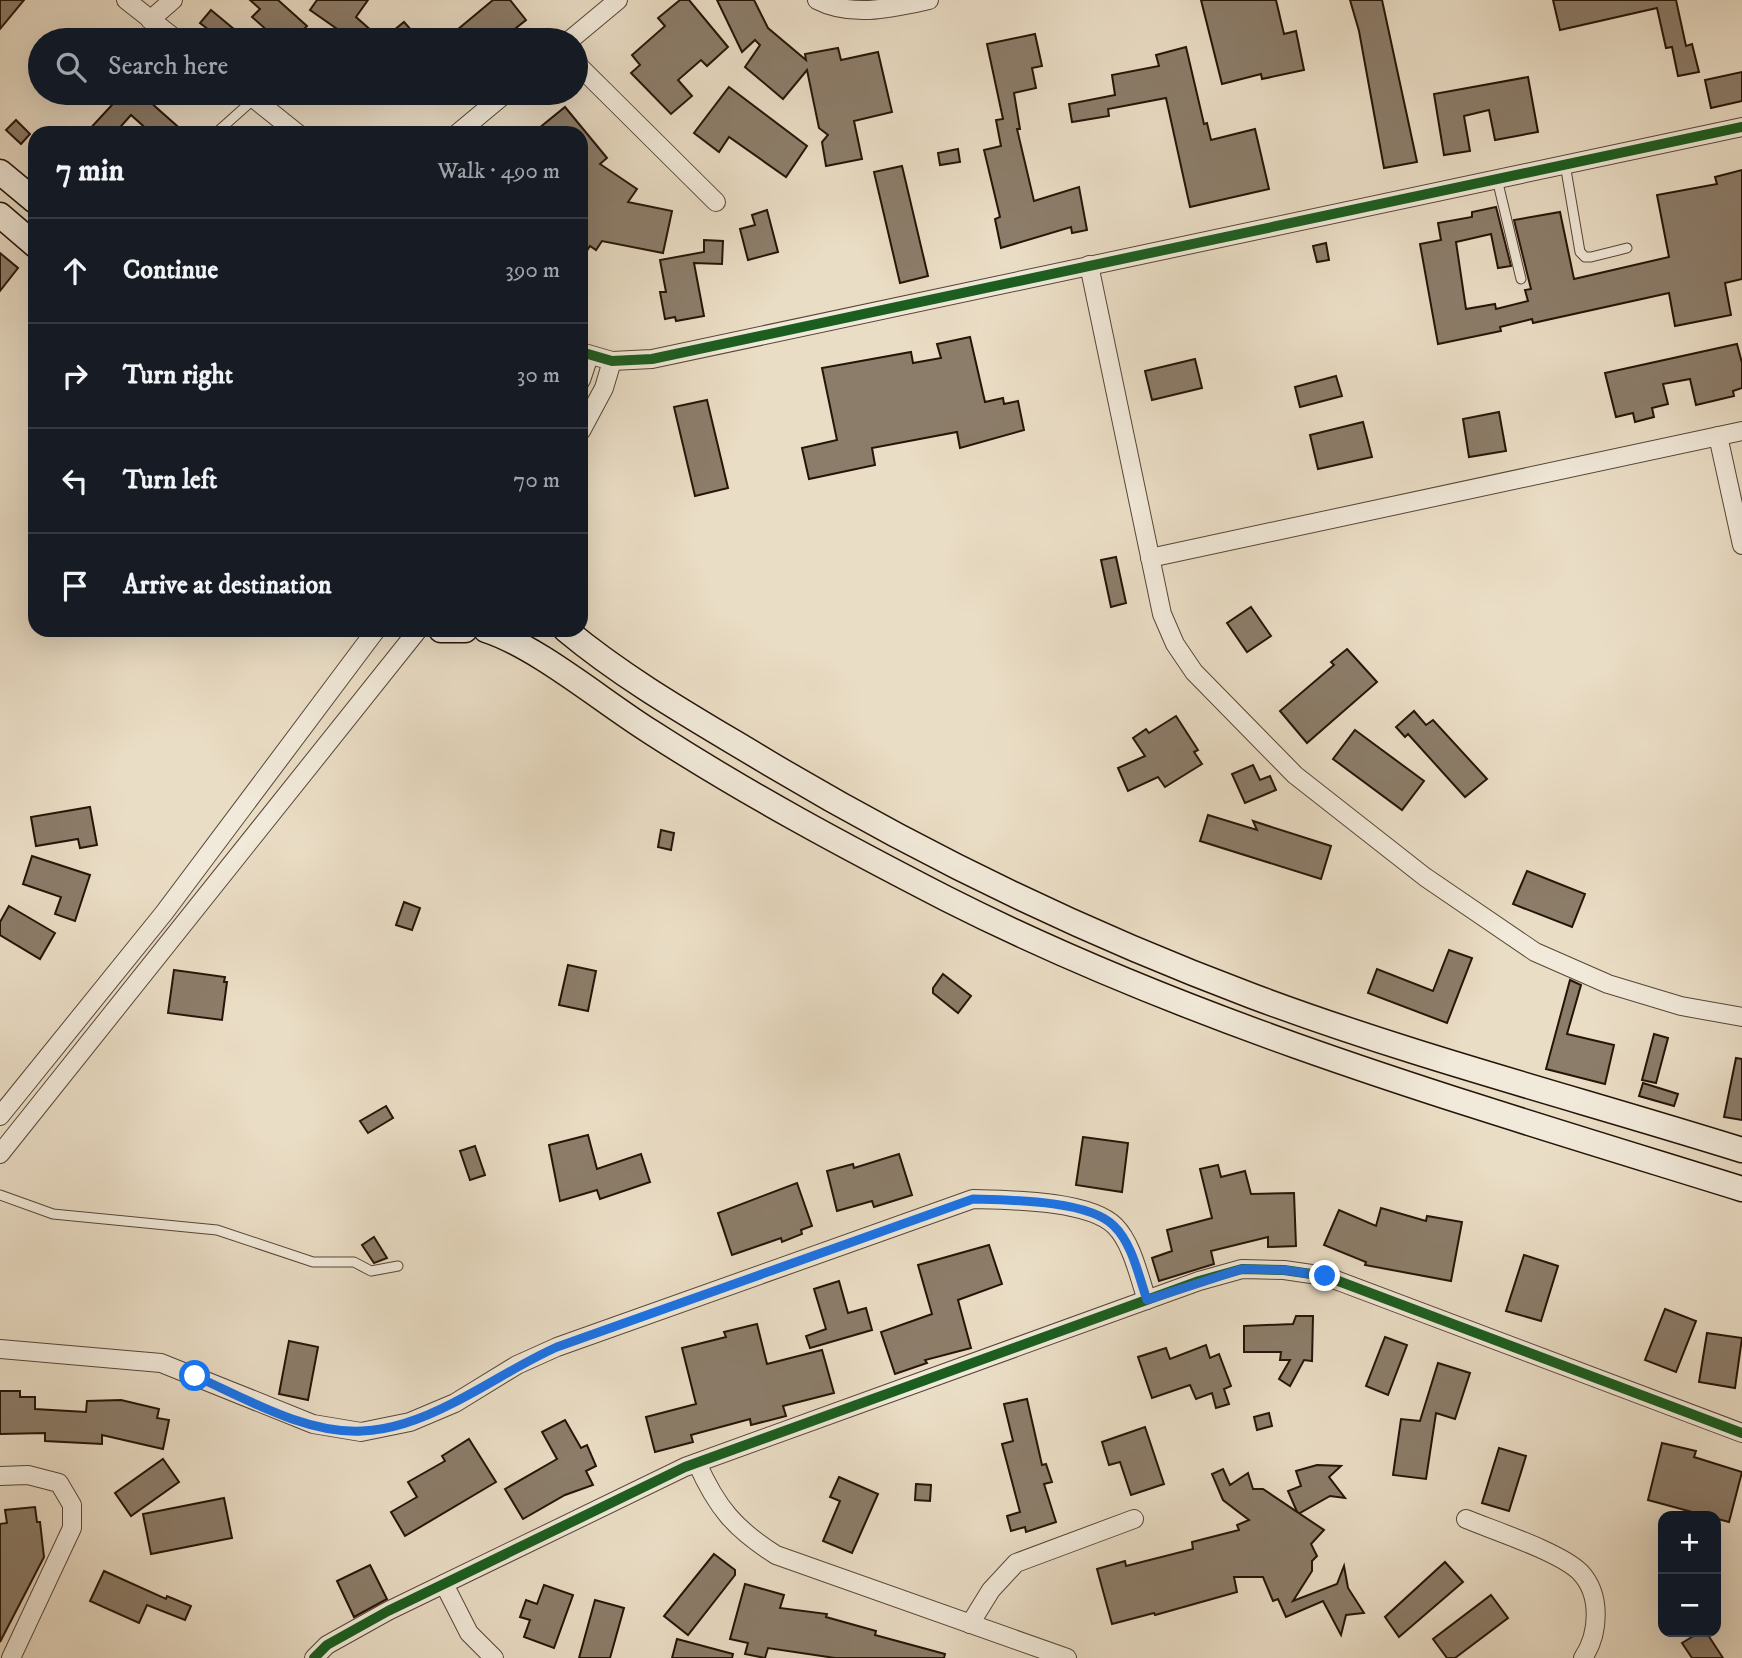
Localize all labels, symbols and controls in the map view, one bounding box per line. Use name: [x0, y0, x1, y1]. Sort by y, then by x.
search box: [28, 28, 588, 105]
icon: search: [52, 48, 90, 86]
text: Search here: [108, 50, 228, 83]
text: 7 min: [56, 153, 124, 190]
text: Walk · 490 m: [438, 157, 560, 186]
icon: ahead: [56, 252, 94, 290]
text: Continue: [123, 254, 218, 287]
text: 390 m: [505, 256, 560, 285]
icon: right: [56, 357, 94, 395]
text: Turn right: [123, 359, 233, 392]
text: 30 m: [517, 361, 560, 390]
icon: left: [56, 462, 94, 500]
text: Turn left: [123, 464, 217, 497]
text: 70 m: [513, 466, 560, 495]
icon: arrive: [56, 567, 94, 605]
text: Arrive at destination: [123, 569, 332, 602]
route end: [1309, 1260, 1340, 1291]
route start: [179, 1360, 210, 1391]
map controls: [1658, 1511, 1721, 1637]
button: +: [1658, 1511, 1721, 1574]
button: −: [1658, 1574, 1721, 1637]

